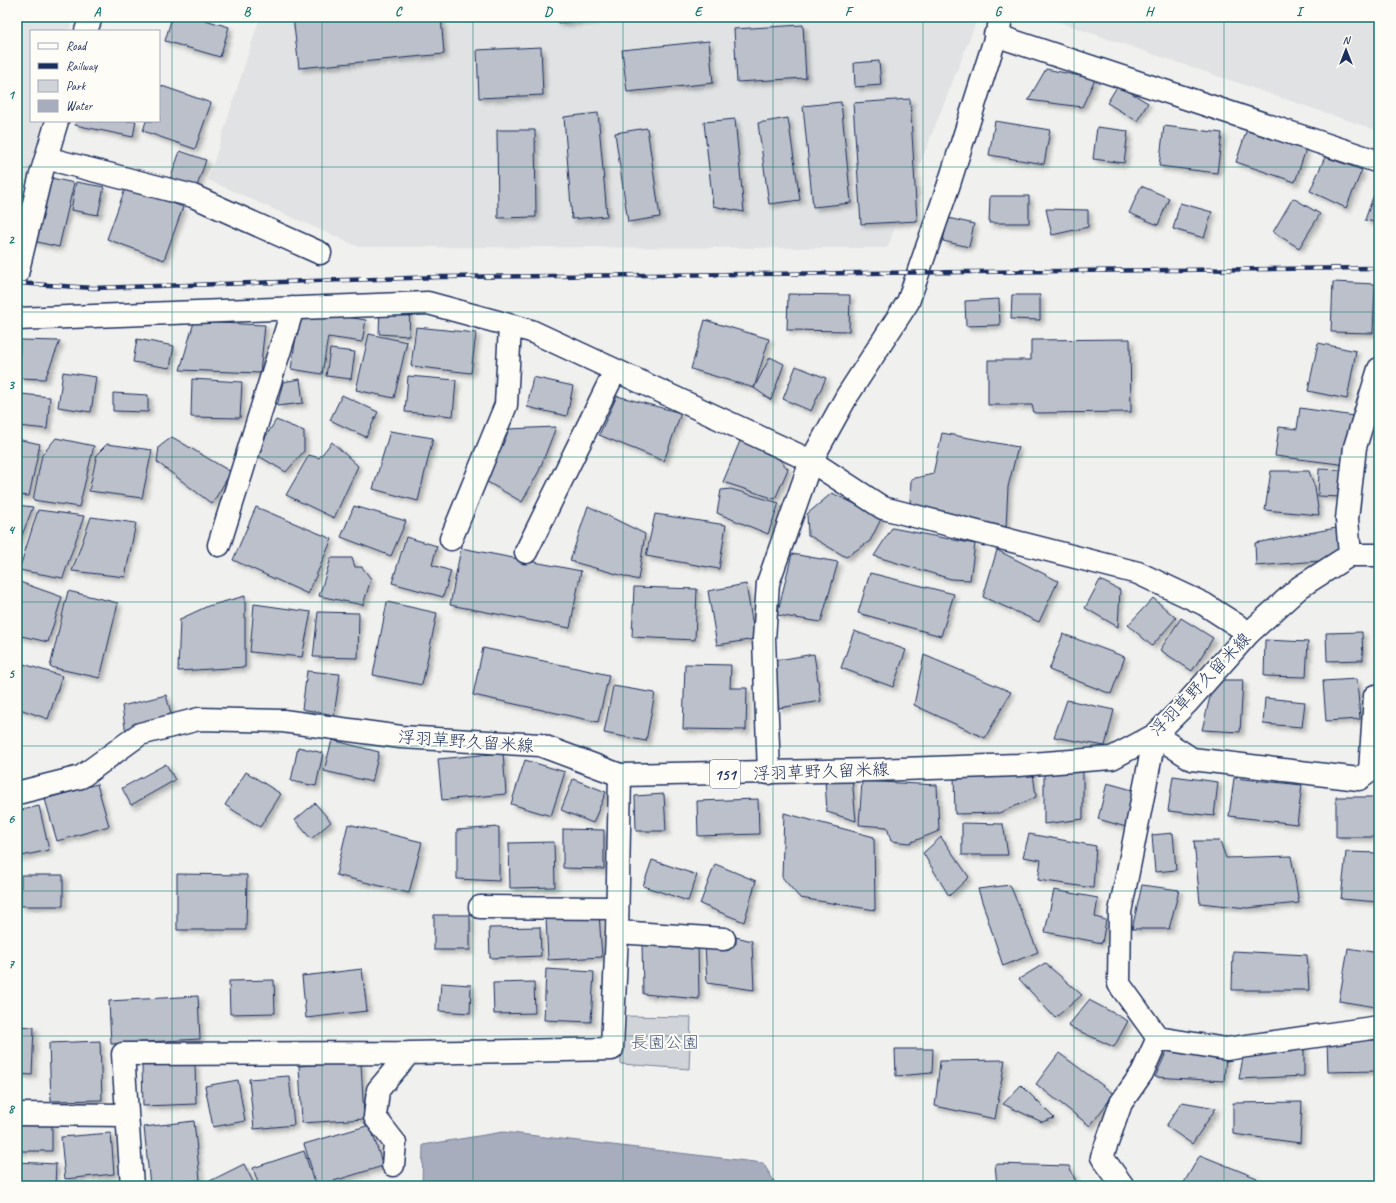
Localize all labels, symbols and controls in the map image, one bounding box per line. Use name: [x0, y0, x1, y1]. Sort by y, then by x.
text: A: [94, 4, 102, 20]
text: B: [244, 4, 252, 20]
text: C: [395, 4, 403, 20]
text: D: [544, 4, 553, 20]
text: E: [695, 4, 704, 20]
text: F: [845, 4, 854, 20]
text: G: [995, 4, 1003, 20]
text: H: [1145, 4, 1155, 20]
text: I: [1296, 4, 1305, 20]
legend: [30, 30, 160, 122]
north arrow: [1326, 30, 1366, 70]
text: N: [1343, 33, 1352, 47]
text: Road: [66, 38, 88, 54]
text: Railway: [66, 58, 98, 74]
text: Park: [66, 78, 87, 94]
text: 1: [8, 87, 16, 103]
text: Water: [66, 98, 94, 114]
text: 2: [8, 232, 15, 248]
text: 3: [8, 377, 15, 393]
text: 4: [8, 522, 16, 538]
street label: 浮羽草野久留米線: [1146, 628, 1255, 741]
text: 5: [8, 666, 15, 682]
street label: 浮羽草野久留米線: [397, 726, 535, 757]
street label: 浮羽草野久留米線: [753, 759, 889, 784]
road number: 151: [710, 760, 740, 788]
text: 6: [8, 811, 15, 827]
text: 7: [8, 956, 15, 972]
park label: 長園公園: [631, 1032, 699, 1053]
text: 8: [8, 1101, 16, 1117]

